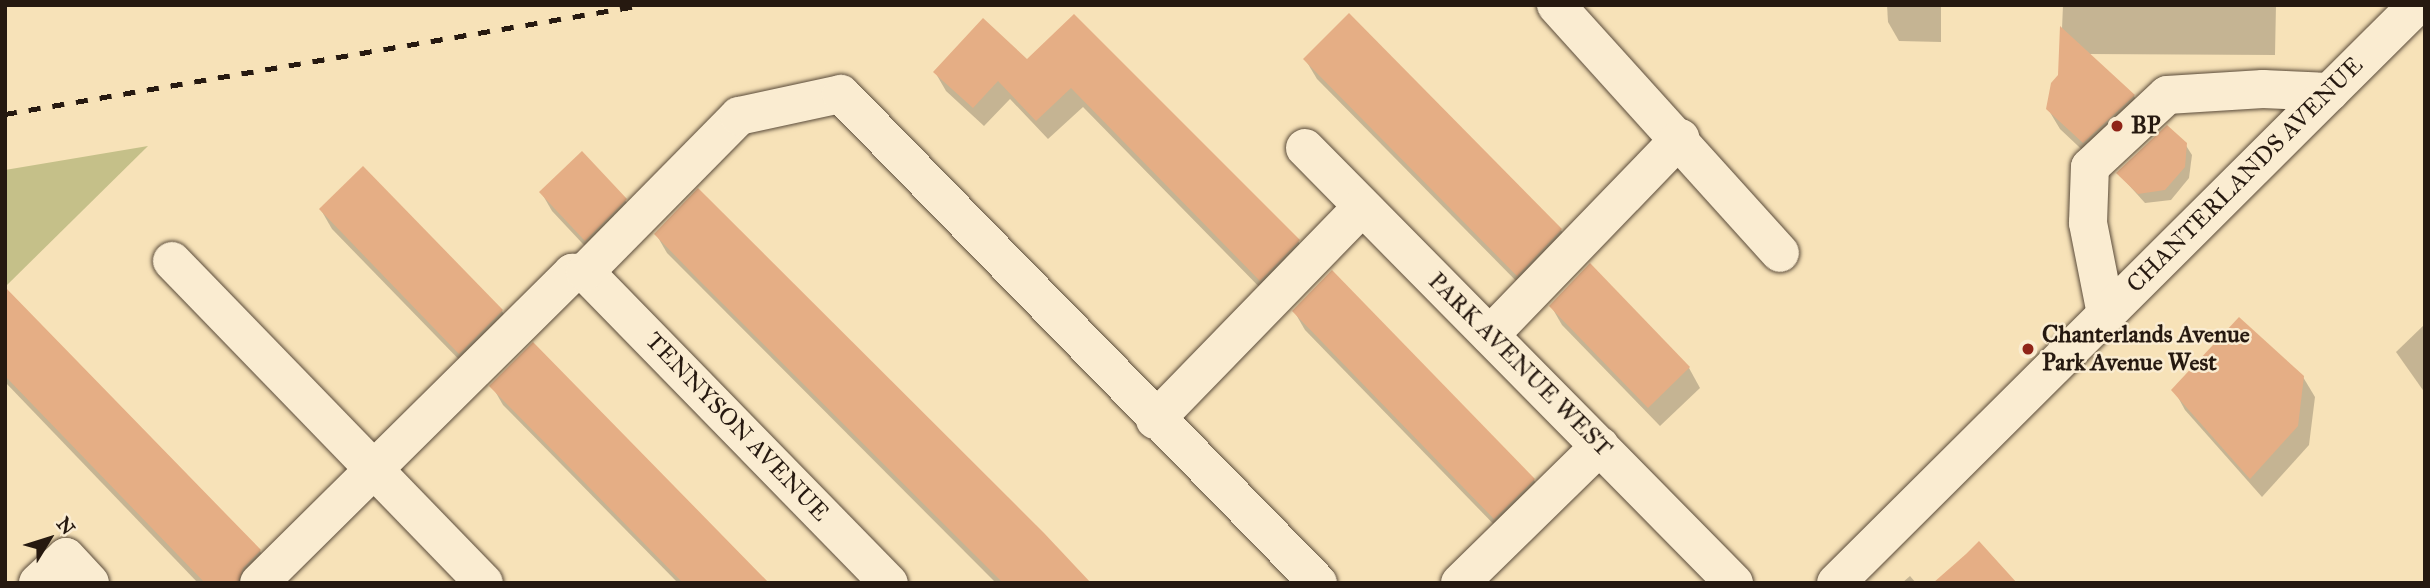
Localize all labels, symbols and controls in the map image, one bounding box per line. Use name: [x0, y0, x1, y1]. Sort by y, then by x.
street label: CHANTERLANDS AVENUE: [2121, 51, 2369, 299]
place label: BP: [2131, 112, 2160, 140]
marker: BP: [2109, 118, 2125, 134]
street label: PARK AVENUE WEST: [1422, 267, 1618, 463]
place label: Chanterlands Avenue Park Avenue West: [2042, 321, 2250, 377]
street label: TENNYSON AVENUE: [639, 327, 835, 527]
marker: Chanterlands Avenue Park Avenue West: [2020, 341, 2036, 357]
north arrow: [14, 504, 84, 574]
text: N: [52, 512, 80, 539]

